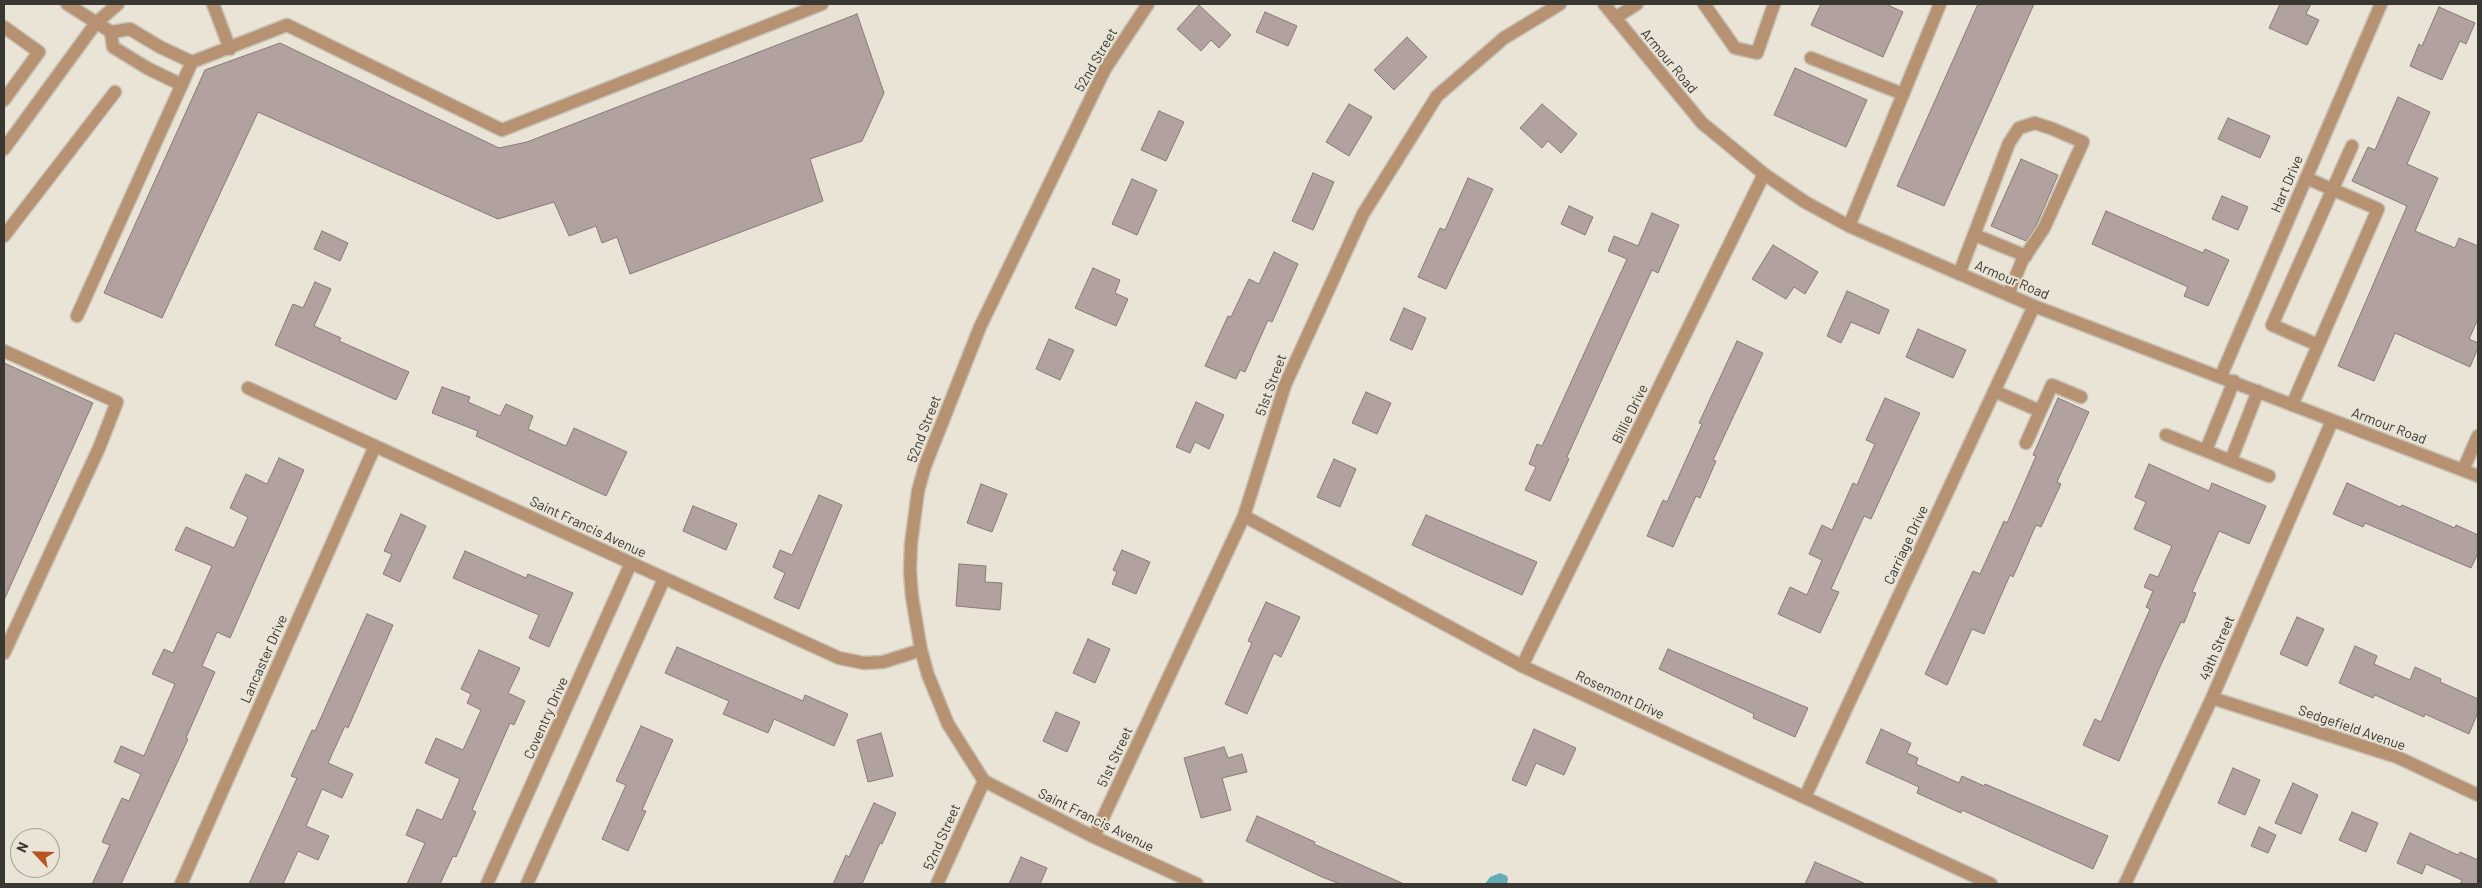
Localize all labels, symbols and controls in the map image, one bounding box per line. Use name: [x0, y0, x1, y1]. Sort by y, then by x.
street label: 52nd Street: [1071, 25, 1121, 95]
street label: Armour Road: [1637, 25, 1701, 97]
street label: Hart Drive: [2267, 153, 2307, 215]
street label: Armour Road: [1972, 257, 2052, 303]
street label: 51st Street: [1252, 352, 1290, 418]
street label: Billie Drive: [1608, 382, 1652, 446]
street label: 52nd Street: [903, 393, 945, 465]
street label: Armour Road: [2349, 404, 2429, 448]
street label: Saint Francis Avenue: [527, 493, 649, 561]
street label: Carriage Drive: [1880, 503, 1932, 587]
street label: Lancaster Drive: [237, 612, 291, 706]
street label: 49th Street: [2196, 613, 2238, 683]
street label: Rosemont Drive: [1573, 667, 1667, 723]
street label: Coventry Drive: [520, 674, 572, 762]
street label: Sedgefield Avenue: [2296, 702, 2408, 754]
street label: 51st Street: [1094, 724, 1136, 790]
street label: Saint Francis Avenue: [1035, 785, 1157, 855]
street label: 52nd Street: [920, 801, 964, 873]
north arrow: [10, 828, 60, 878]
text: N: [12, 839, 31, 855]

